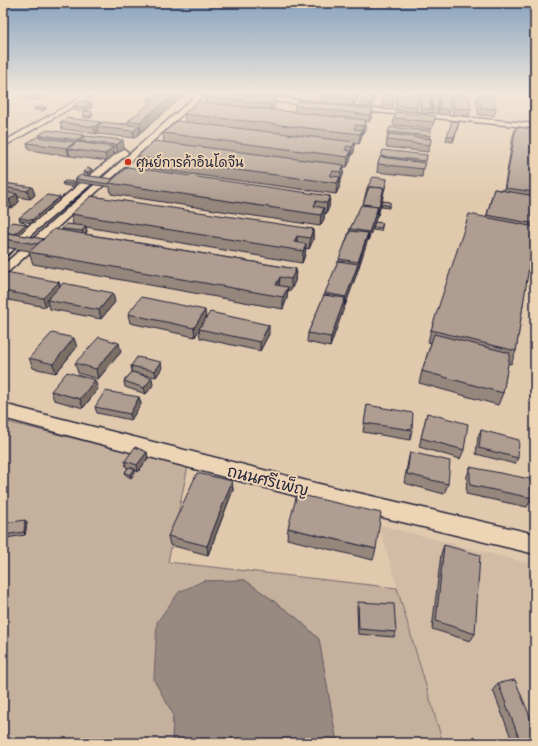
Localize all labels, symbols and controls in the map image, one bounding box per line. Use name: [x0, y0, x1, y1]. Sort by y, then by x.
place label: ศูนย์การค้าอินโดจีน: [136, 153, 244, 173]
marker: ศูนย์การค้าอินโดจีน: [123, 157, 133, 167]
street label: ถนนศรีเพ็ญ: [224, 459, 311, 504]

